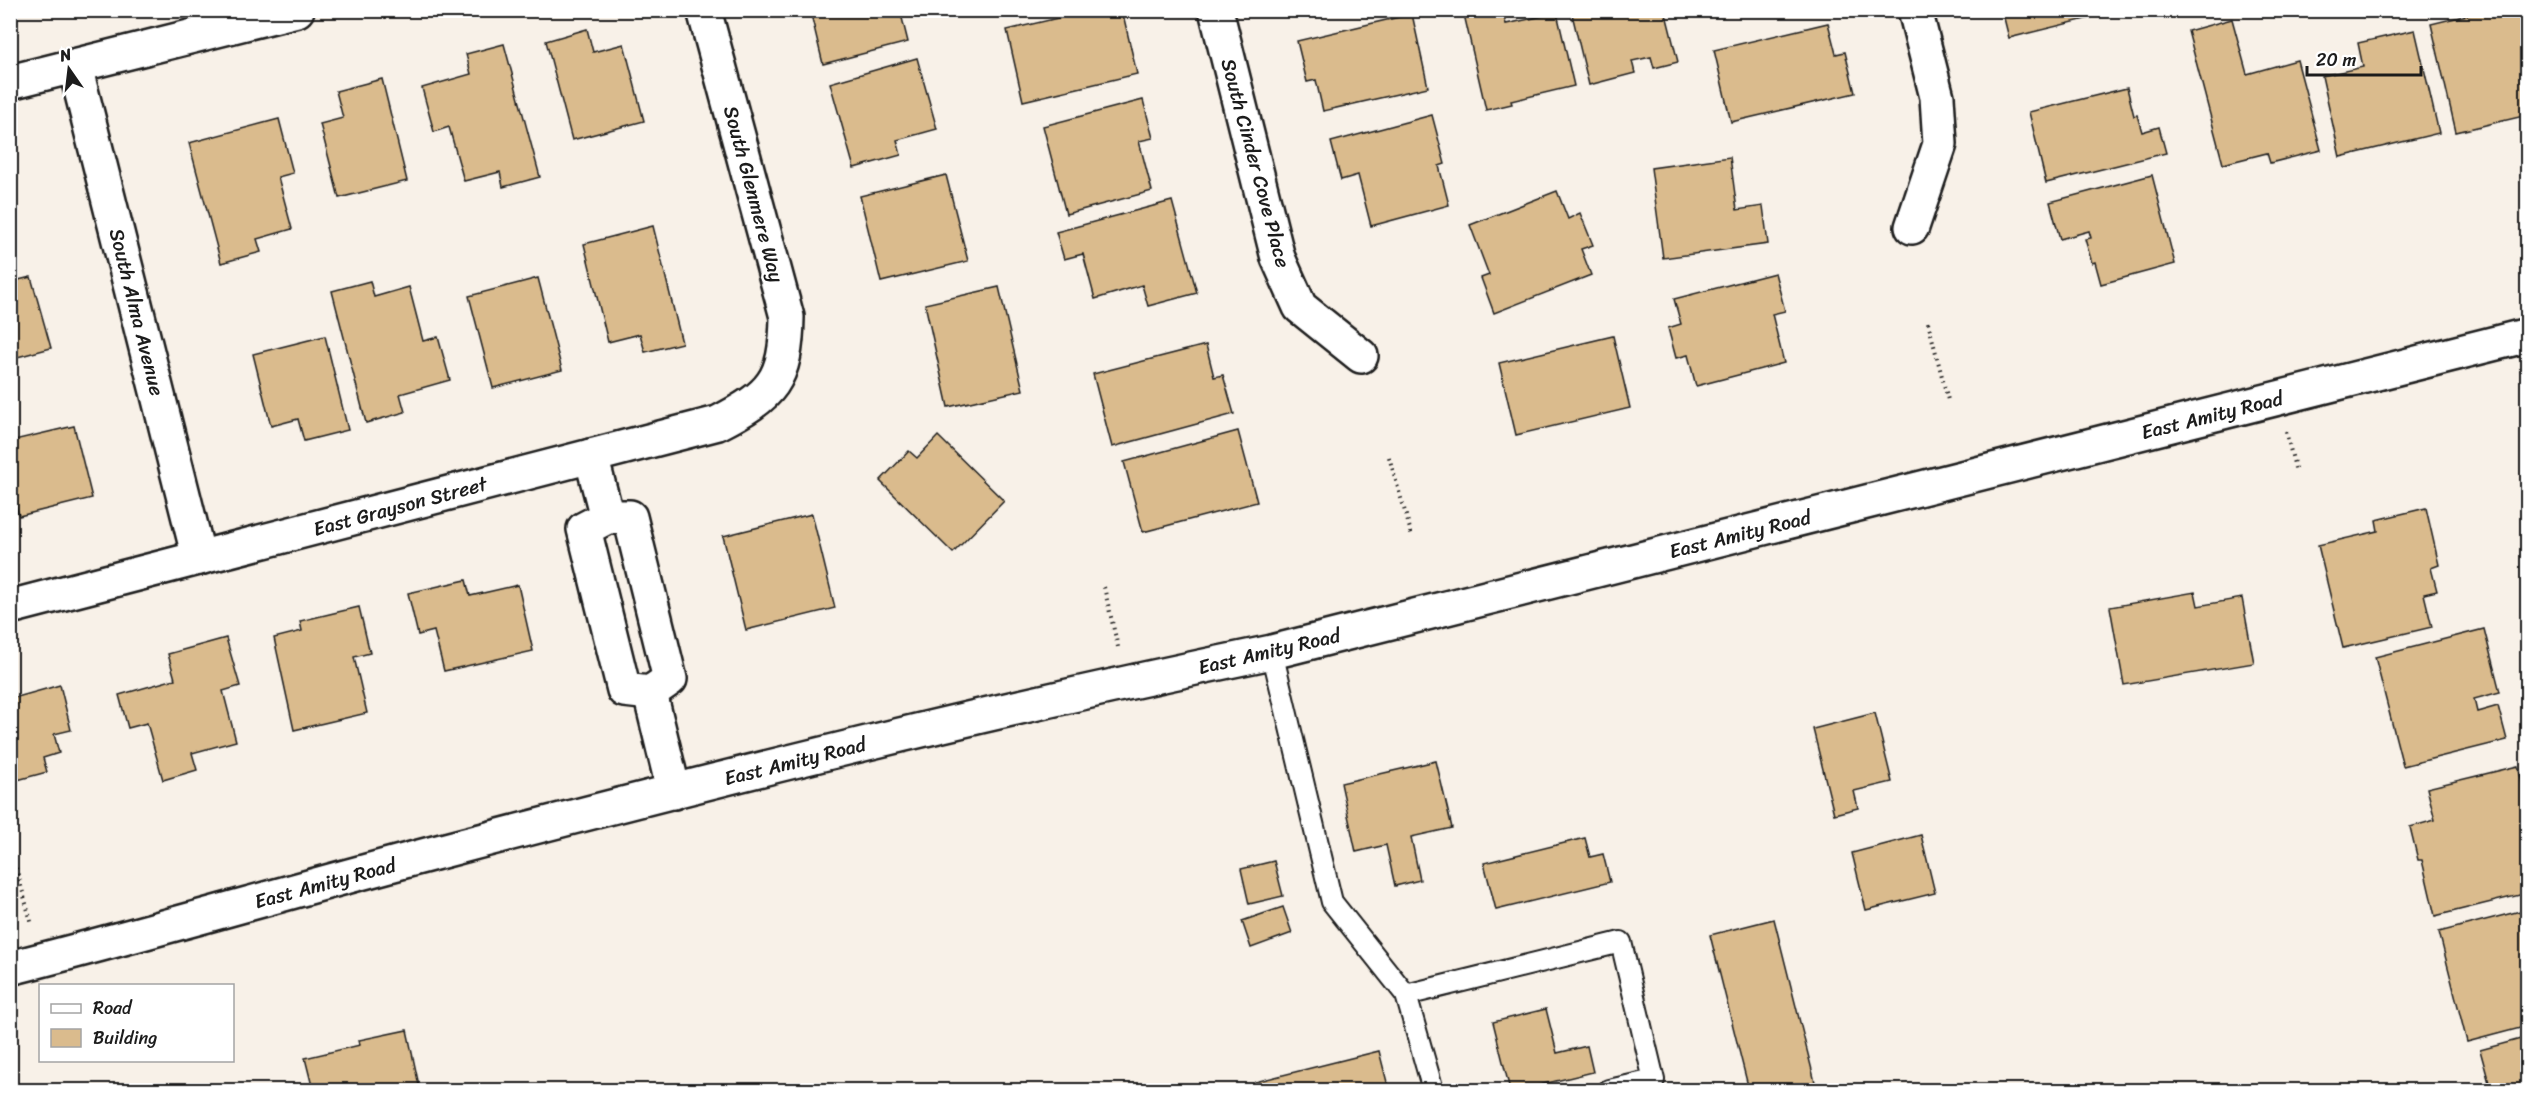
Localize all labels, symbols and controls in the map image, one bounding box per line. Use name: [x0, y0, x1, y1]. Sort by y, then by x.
north arrow: [39, 39, 99, 99]
text: N: [56, 39, 75, 71]
scale bar: [2307, 39, 2421, 77]
text: 20 m: [2316, 44, 2356, 76]
street label: South Cinder Cove Place: [1211, 55, 1300, 272]
street label: South Glenmere Way: [713, 102, 794, 287]
street label: South Alma Avenue: [99, 225, 174, 400]
street label: East Amity Road: [2137, 381, 2288, 450]
street label: East Grayson Street: [309, 466, 492, 547]
street label: East Amity Road: [1665, 500, 1816, 569]
street label: East Amity Road: [1194, 618, 1345, 685]
street label: East Amity Road: [720, 727, 871, 796]
street label: East Amity Road: [251, 847, 401, 919]
legend: [39, 984, 234, 1062]
text: Road: [93, 992, 133, 1024]
text: Building: [93, 1022, 157, 1054]

